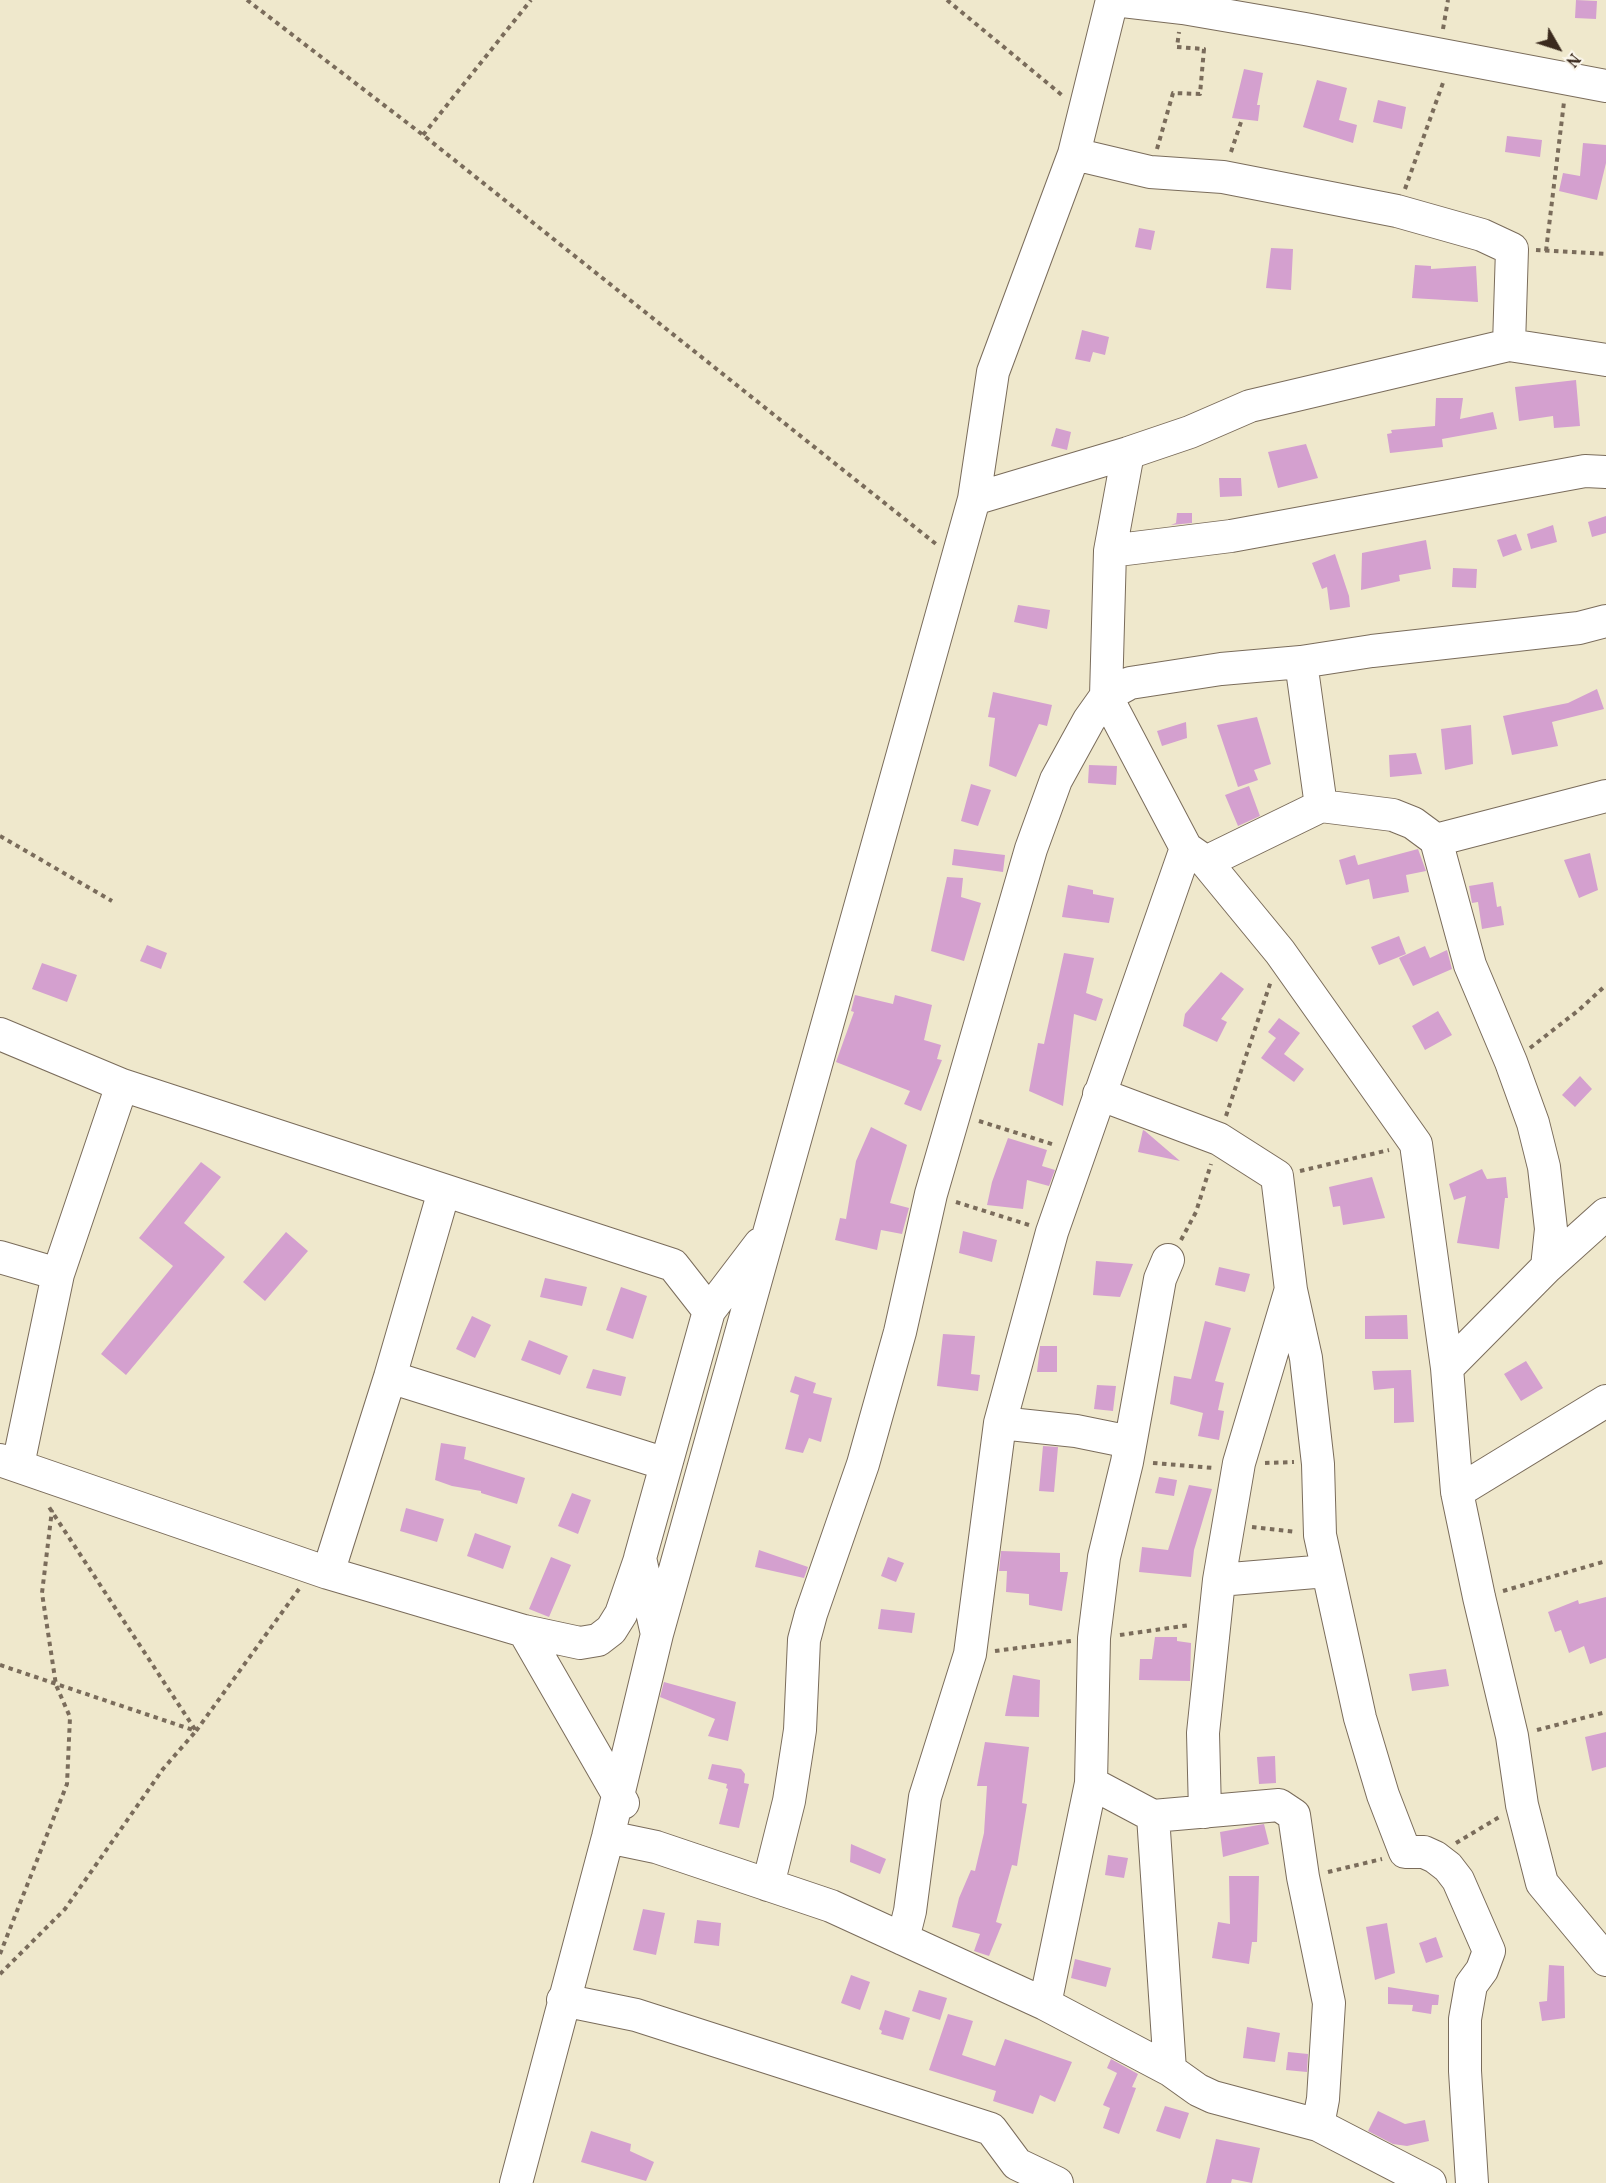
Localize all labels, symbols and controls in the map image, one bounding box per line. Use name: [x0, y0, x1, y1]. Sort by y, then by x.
north arrow: [1528, 18, 1588, 78]
text: N: [1560, 48, 1584, 71]

